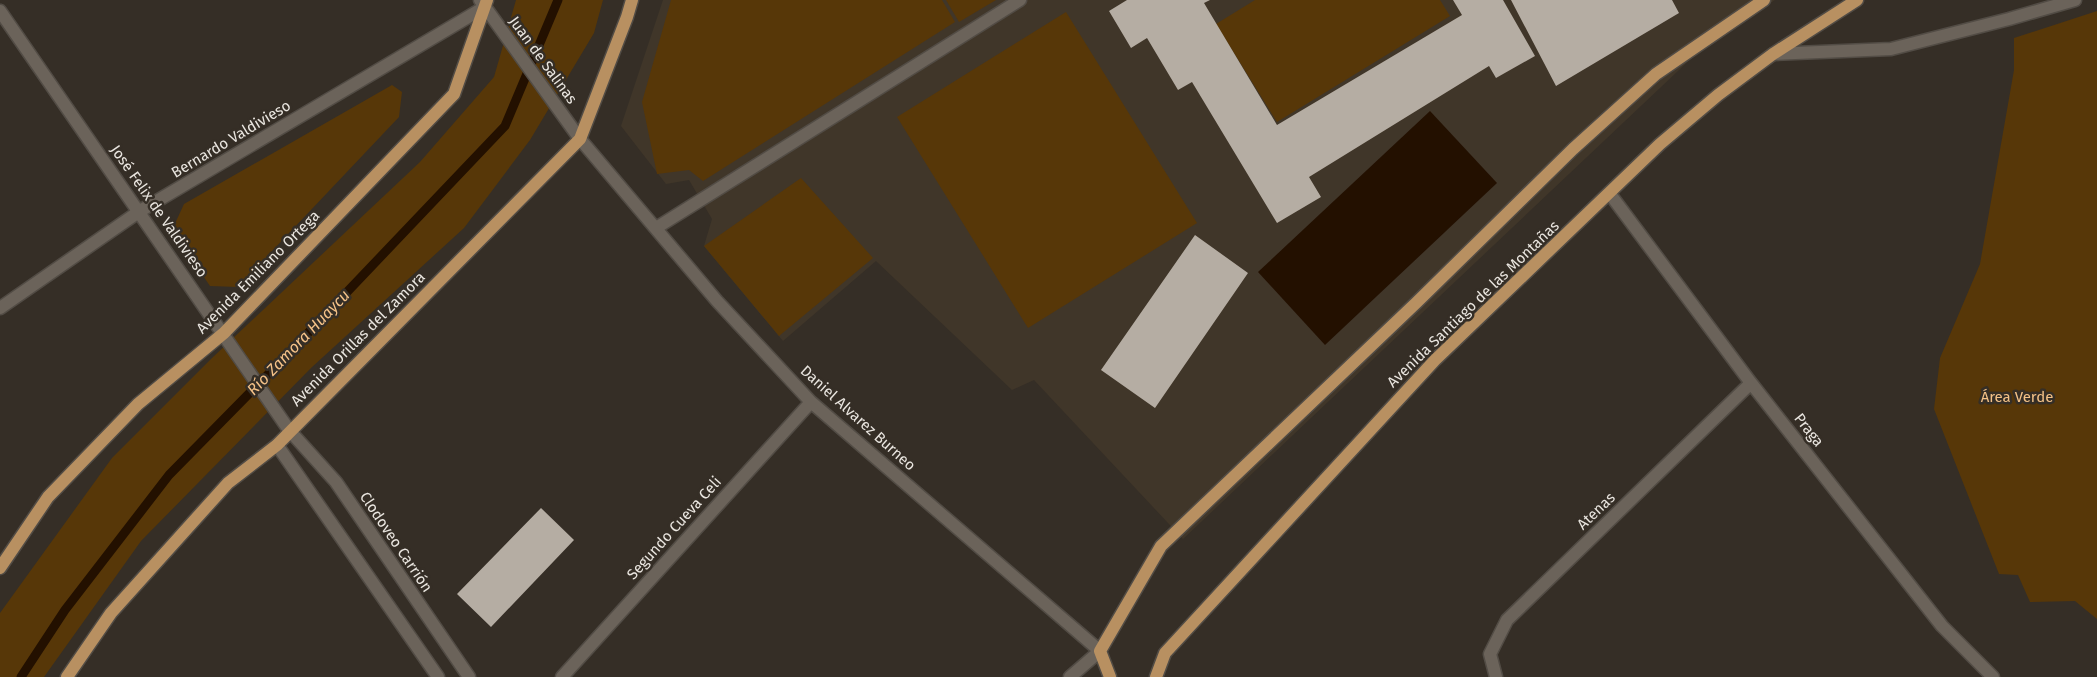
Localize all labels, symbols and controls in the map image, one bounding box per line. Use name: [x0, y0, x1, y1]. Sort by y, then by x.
street label: Juan de Salinas: [505, 13, 581, 107]
street label: Bernardo Valdivieso: [168, 96, 294, 182]
street label: José Felix de Valdivieso: [107, 141, 211, 281]
street label: Avenida Emiliano Ortega: [193, 207, 323, 337]
street label: Avenida Santiago de las Montañas: [1383, 217, 1563, 391]
street label: Avenida Orillas del Zamora: [287, 268, 429, 410]
water label: Río Zamora Huaycu: [243, 286, 354, 399]
street label: Daniel Alvarez Burneo: [797, 362, 919, 474]
park label: Área Verde: [1981, 388, 2053, 406]
street label: Praga: [1790, 410, 1828, 450]
street label: Segundo Cueva Celi: [623, 473, 725, 583]
street label: Clodoveo Carrión: [356, 488, 436, 596]
street label: Atenas: [1573, 489, 1619, 533]

